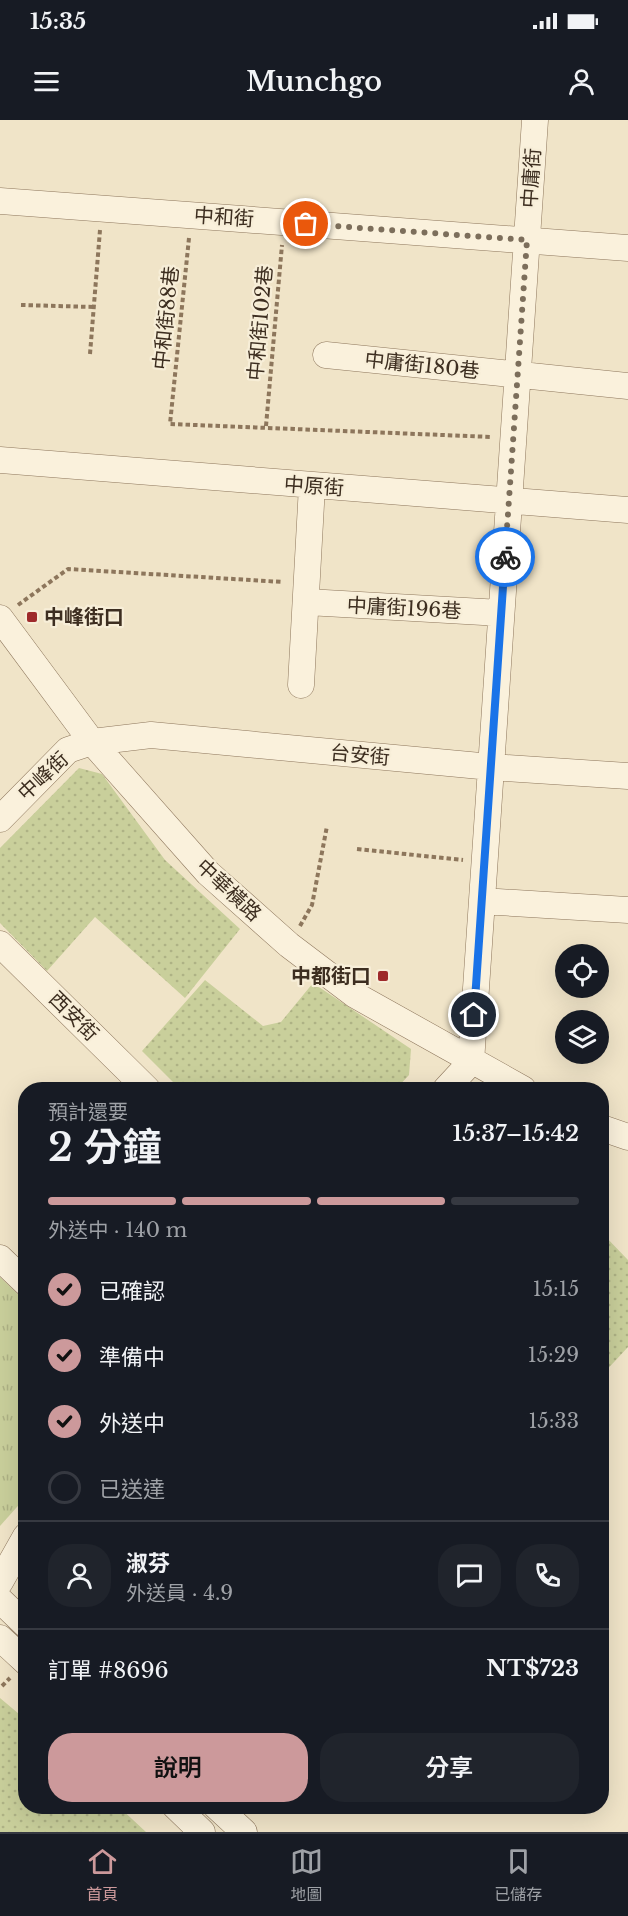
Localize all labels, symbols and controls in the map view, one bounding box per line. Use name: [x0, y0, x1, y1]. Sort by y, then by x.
text: 15:35: [30, 8, 86, 35]
icon: menu: [30, 65, 63, 98]
text: Munchgo: [246, 65, 382, 98]
icon: person: [565, 65, 598, 98]
street label: 中庸街: [517, 147, 545, 209]
pin: [280, 198, 331, 249]
street label: 中和街: [193, 203, 255, 231]
icon: bag: [289, 207, 322, 240]
street label: 中和街102巷: [243, 264, 277, 382]
street label: 中和街88巷: [149, 265, 183, 371]
street label: 中庸街180巷: [363, 347, 481, 383]
street label: 中原街: [283, 472, 345, 500]
courier: [475, 527, 535, 587]
icon: bike: [489, 541, 522, 574]
street label: 中庸街196巷: [346, 593, 462, 623]
place label: 中峰街口: [44, 605, 124, 629]
marker: 中峰街口: [25, 610, 39, 624]
street label: 台安街: [329, 740, 391, 770]
street label: 中峰街: [13, 747, 73, 805]
street label: 中華橫路: [192, 854, 266, 926]
map controls: [555, 944, 609, 1064]
button: locate: [555, 944, 609, 998]
place label: 中都街口: [291, 964, 371, 988]
marker: 中都街口: [376, 969, 390, 983]
street label: 西安街: [44, 986, 104, 1046]
pin: [448, 989, 499, 1040]
icon: home: [457, 998, 490, 1031]
button: layers: [555, 1010, 609, 1064]
text: 預計還要: [48, 1100, 128, 1124]
text: 15:37–15:42: [453, 1120, 579, 1147]
text: 2 分鐘: [48, 1123, 162, 1172]
text: 外送中 · 140 m: [48, 1218, 187, 1242]
icon: check: [48, 1273, 81, 1306]
text: 15:15: [533, 1277, 579, 1301]
text: 已確認: [99, 1278, 165, 1305]
icon: check: [48, 1339, 81, 1372]
text: 15:29: [528, 1343, 579, 1367]
text: 準備中: [99, 1344, 165, 1371]
icon: check: [48, 1405, 81, 1438]
text: 15:33: [528, 1409, 579, 1433]
text: 外送中: [99, 1410, 165, 1437]
text: 已送達: [99, 1476, 165, 1503]
button: person: [48, 1544, 111, 1607]
button: chat: [438, 1544, 501, 1607]
button: phone: [516, 1544, 579, 1607]
text: 淑芬: [126, 1550, 170, 1577]
text: 外送員 · 4.9: [126, 1581, 233, 1605]
text: NT$723: [486, 1655, 579, 1682]
text: 訂單 #8696: [48, 1657, 169, 1684]
button: 說明: [48, 1733, 308, 1802]
button: 分享: [320, 1733, 579, 1802]
tab: 首頁: [86, 1845, 119, 1905]
tab: 地圖: [290, 1845, 323, 1905]
tab: 已儲存: [494, 1845, 542, 1905]

